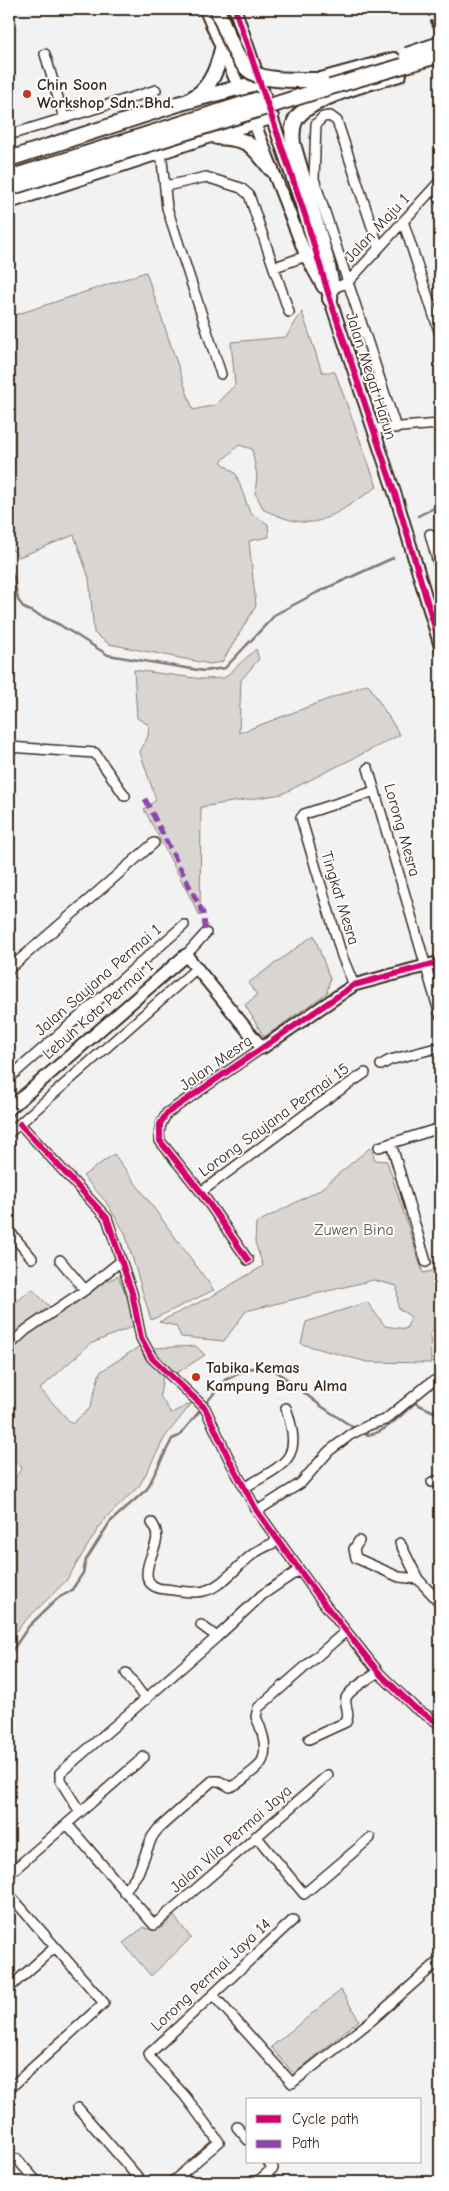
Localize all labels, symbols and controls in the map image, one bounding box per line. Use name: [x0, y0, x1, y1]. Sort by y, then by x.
place label: Chin Soon Workshop Sdn. Bhd.: [37, 76, 174, 112]
marker: Chin Soon Workshop Sdn. Bhd.: [21, 88, 33, 100]
street label: Jalan Maju 1: [341, 190, 413, 266]
street label: Jalan Megat Harun: [342, 310, 400, 442]
street label: Lorong Mesra: [380, 781, 424, 879]
street label: Tingkat Mesra: [317, 849, 363, 947]
street label: Jalan Saujana Permai 1: [31, 920, 165, 1040]
street label: Lebuh Kota Permai 1: [39, 957, 157, 1063]
street label: Jalan Mesra: [176, 1032, 256, 1094]
street label: Lorong Saujana Permai 15: [195, 1059, 353, 1181]
park label: Zuwen Bina: [314, 1221, 394, 1239]
place label: Tabika Kemas Kampung Baru Alma: [206, 1359, 347, 1395]
marker: Tabika Kemas Kampung Baru Alma: [190, 1371, 202, 1383]
street label: Jalan Vila Permai Jaya: [167, 1781, 295, 1897]
street label: Lorong Permai Jaya 14: [148, 1915, 274, 2035]
legend: [246, 2098, 422, 2164]
text: Cycle path: [292, 2110, 359, 2128]
text: Path: [292, 2134, 320, 2152]

